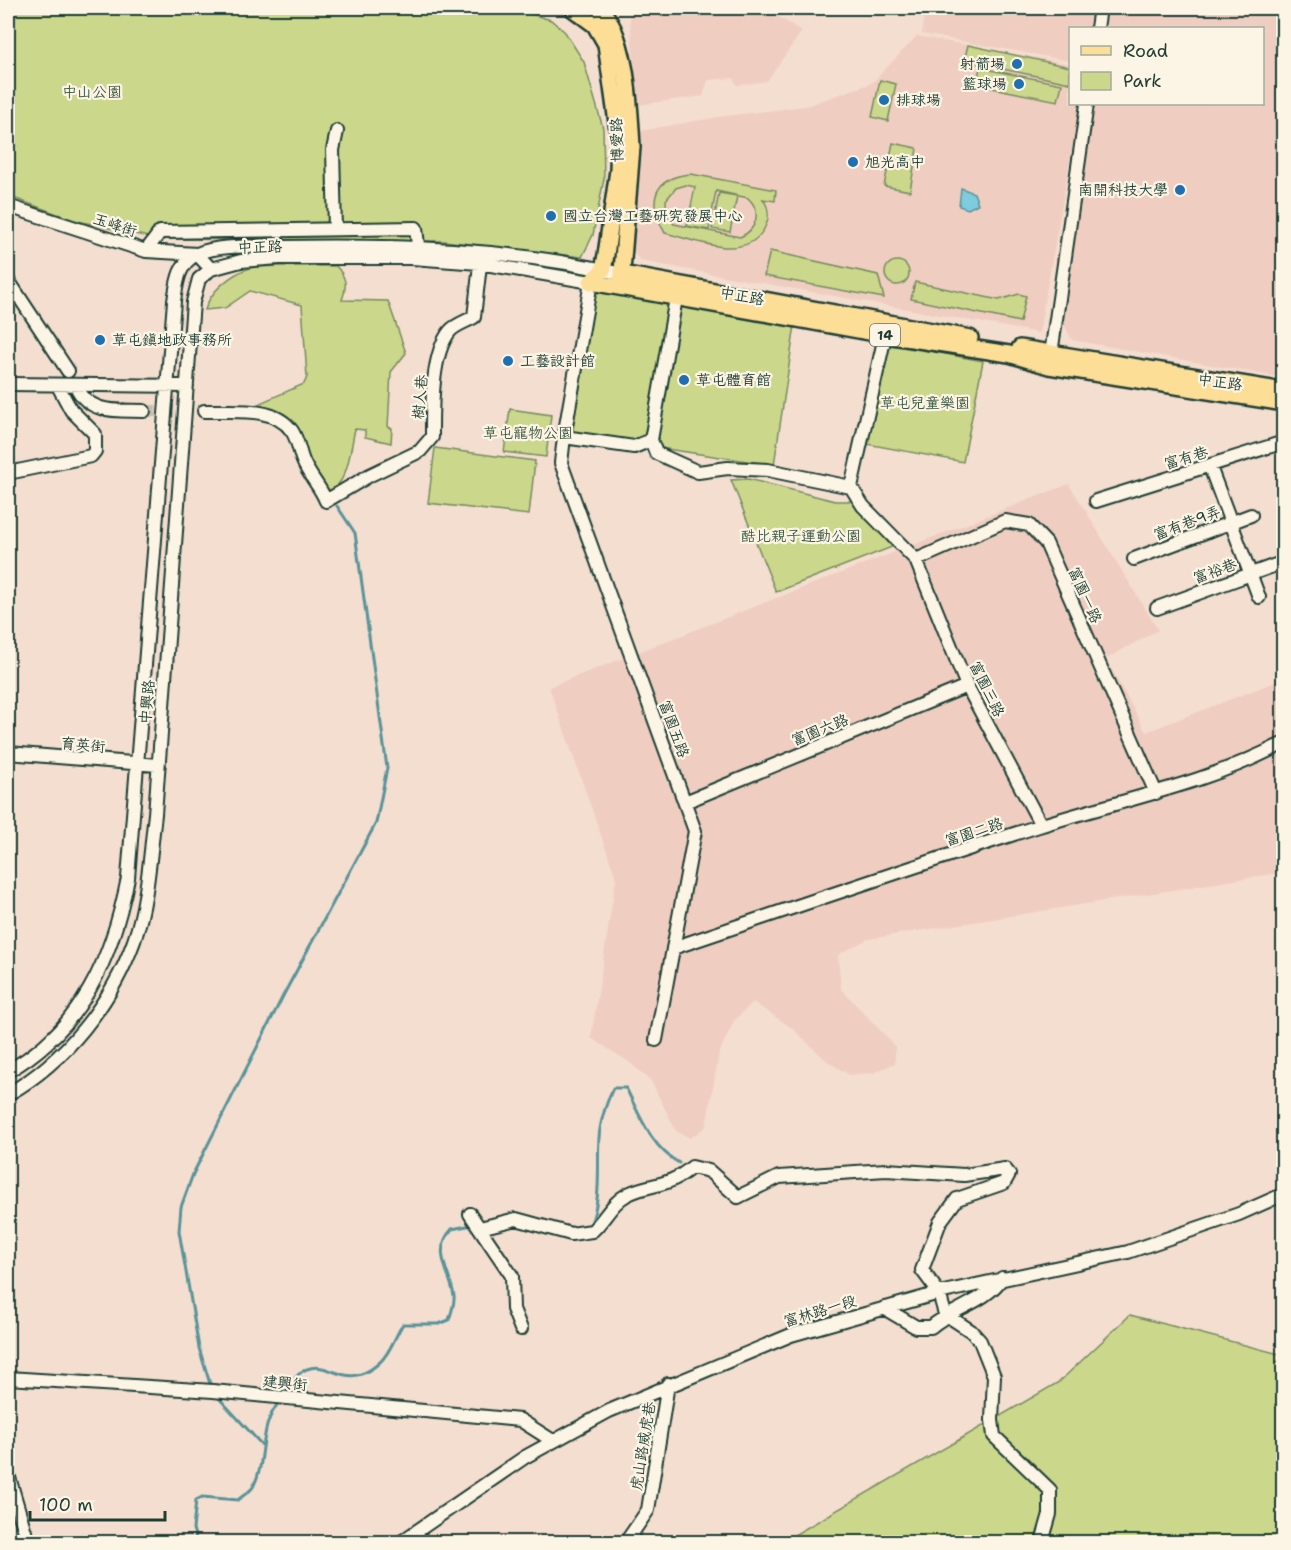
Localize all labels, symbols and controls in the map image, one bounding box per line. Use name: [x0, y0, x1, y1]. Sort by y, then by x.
legend: [1069, 27, 1264, 105]
text: Road: [1123, 39, 1168, 63]
place label: 射箭場: [960, 54, 1005, 74]
marker: 射箭場: [1010, 57, 1024, 71]
text: Park: [1123, 69, 1162, 93]
place label: 籃球場: [962, 74, 1007, 94]
marker: 籃球場: [1012, 77, 1026, 91]
park label: 中山公園: [62, 82, 122, 102]
place label: 排球場: [896, 90, 941, 110]
marker: 排球場: [877, 93, 891, 107]
street label: 博愛路: [606, 117, 628, 163]
place label: 旭光高中: [865, 152, 925, 172]
marker: 旭光高中: [846, 155, 860, 169]
place label: 南開科技大學: [1078, 180, 1168, 200]
marker: 南開科技大學: [1173, 183, 1187, 197]
place label: 國立台灣工藝研究發展中心: [563, 206, 743, 226]
street label: 玉峰街: [91, 209, 139, 241]
marker: 國立台灣工藝研究發展中心: [544, 209, 558, 223]
street label: 中正路: [237, 237, 283, 257]
street label: 中正路: [718, 282, 766, 310]
road number: 14: [870, 324, 900, 346]
place label: 草屯鎮地政事務所: [112, 330, 232, 350]
marker: 草屯鎮地政事務所: [93, 333, 107, 347]
place label: 工藝設計館: [520, 351, 595, 371]
marker: 工藝設計館: [501, 354, 515, 368]
street label: 中正路: [1196, 369, 1244, 395]
place label: 草屯體育館: [696, 370, 771, 390]
marker: 草屯體育館: [677, 373, 691, 387]
street label: 樹人巷: [408, 374, 432, 420]
park label: 草屯兒童樂園: [880, 393, 970, 413]
park label: 草屯寵物公園: [483, 423, 573, 443]
street label: 富有巷: [1162, 442, 1210, 474]
street label: 富有巷9弄: [1151, 501, 1223, 545]
park label: 酷比親子運動公園: [741, 526, 861, 546]
street label: 富裕巷: [1190, 554, 1240, 588]
street label: 富園一路: [1064, 564, 1106, 626]
street label: 富園三路: [965, 658, 1009, 720]
street label: 中興路: [135, 679, 159, 725]
street label: 富園五路: [654, 697, 694, 761]
street label: 富園六路: [788, 709, 852, 751]
street label: 育英街: [60, 733, 106, 757]
street label: 富園二路: [942, 813, 1006, 851]
street label: 富林路一段: [781, 1290, 859, 1332]
street label: 建興街: [262, 1371, 308, 1395]
street label: 虎山路威虎巷: [626, 1400, 660, 1492]
scale bar: [30, 1484, 165, 1522]
text: 100 m: [39, 1493, 93, 1517]

